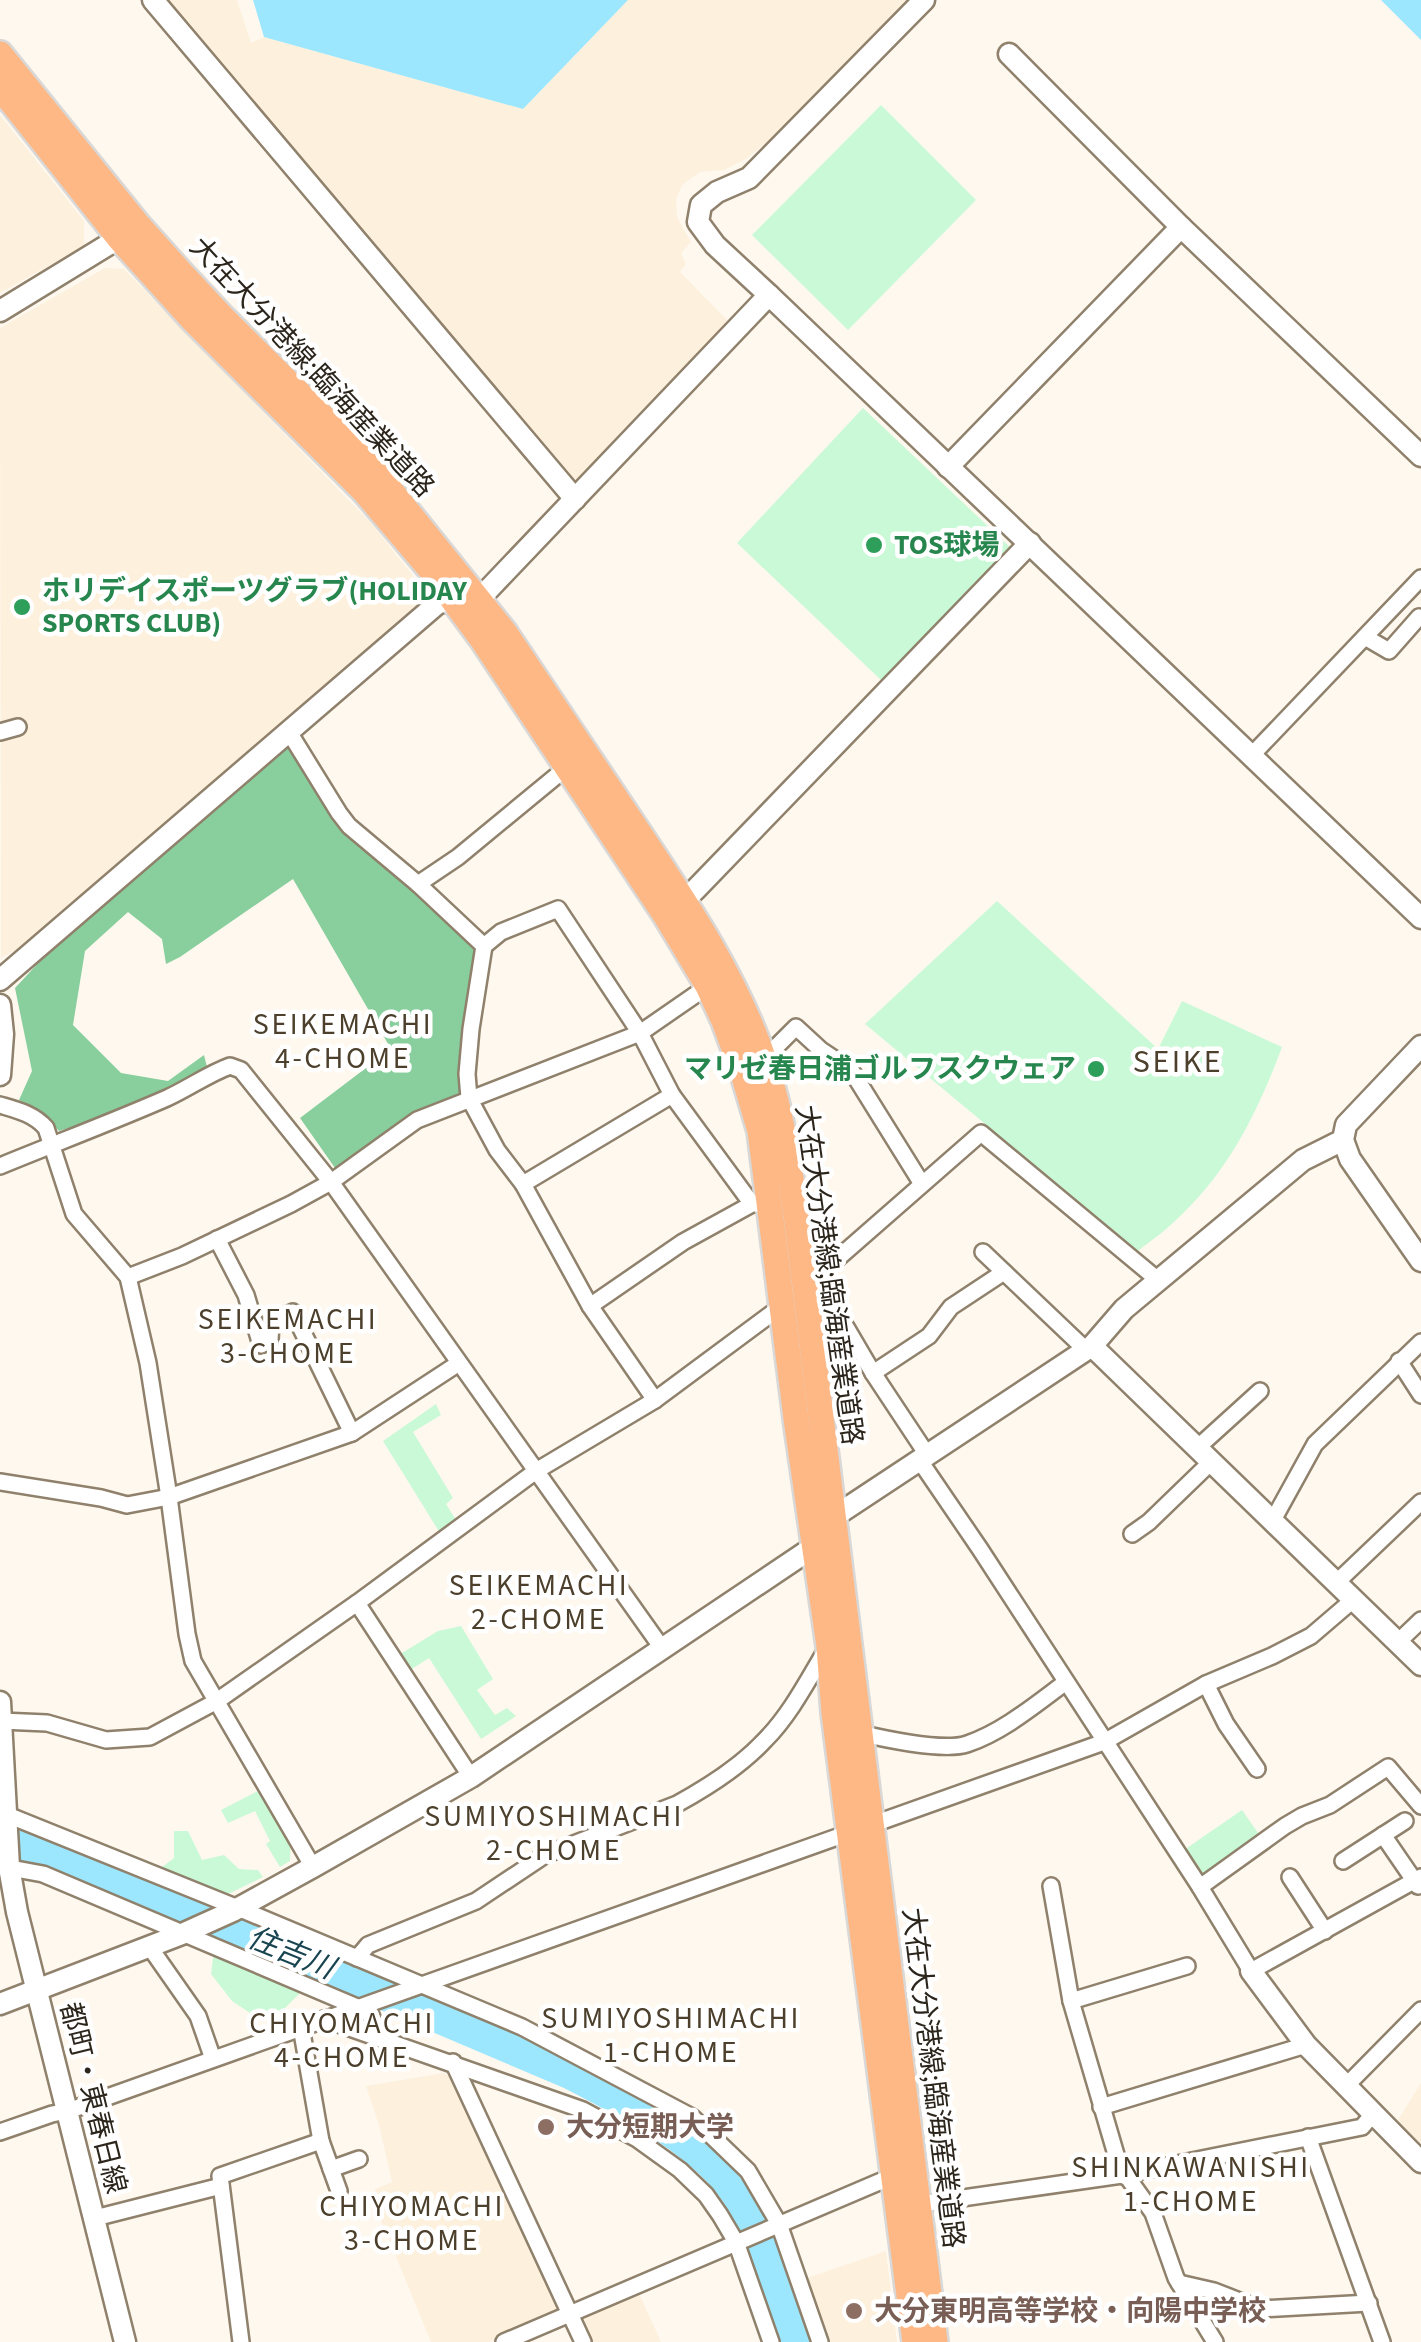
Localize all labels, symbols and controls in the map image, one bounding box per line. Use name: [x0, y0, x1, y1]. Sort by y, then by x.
street label: 大在大分港線;臨海産業道路: [180, 228, 444, 506]
place label: TOS球場: [894, 525, 1000, 565]
marker: TOS球場: [863, 534, 885, 556]
place label: ホリデイスポーツグラブ(HOLIDAY SPORTS CLUB): [42, 571, 467, 643]
marker: ホリデイスポーツグラブ(HOLIDAY SPORTS CLUB): [11, 596, 33, 618]
district label: SEIKEMACHI 4-CHOME: [253, 1003, 433, 1080]
district label: SEIKE: [1133, 1039, 1223, 1085]
place label: マリゼ春日浦ゴルフスクウェア: [684, 1049, 1076, 1089]
marker: マリゼ春日浦ゴルフスクウェア: [1085, 1058, 1107, 1080]
street label: 大在大分港線;臨海産業道路: [785, 1102, 873, 1448]
district label: SEIKEMACHI 3-CHOME: [198, 1298, 378, 1375]
district label: SEIKEMACHI 2-CHOME: [449, 1564, 629, 1641]
district label: SUMIYOSHIMACHI 2-CHOME: [424, 1795, 684, 1872]
street label: 大在大分港線;臨海産業道路: [892, 1905, 974, 2251]
water label: 住吉川: [241, 1916, 344, 1991]
district label: SUMIYOSHIMACHI 1-CHOME: [541, 1997, 801, 2074]
street label: 都町・東春日線: [50, 1998, 136, 2198]
district label: CHIYOMACHI 4-CHOME: [249, 2002, 435, 2079]
place label: 大分短期大学: [566, 2107, 734, 2147]
marker: 大分短期大学: [535, 2116, 557, 2138]
district label: SHINKAWANISHI 1-CHOME: [1071, 2146, 1311, 2223]
district label: CHIYOMACHI 3-CHOME: [319, 2185, 505, 2262]
place label: 大分東明高等学校・向陽中学校: [874, 2291, 1266, 2331]
marker: 大分東明高等学校・向陽中学校: [843, 2300, 865, 2322]

